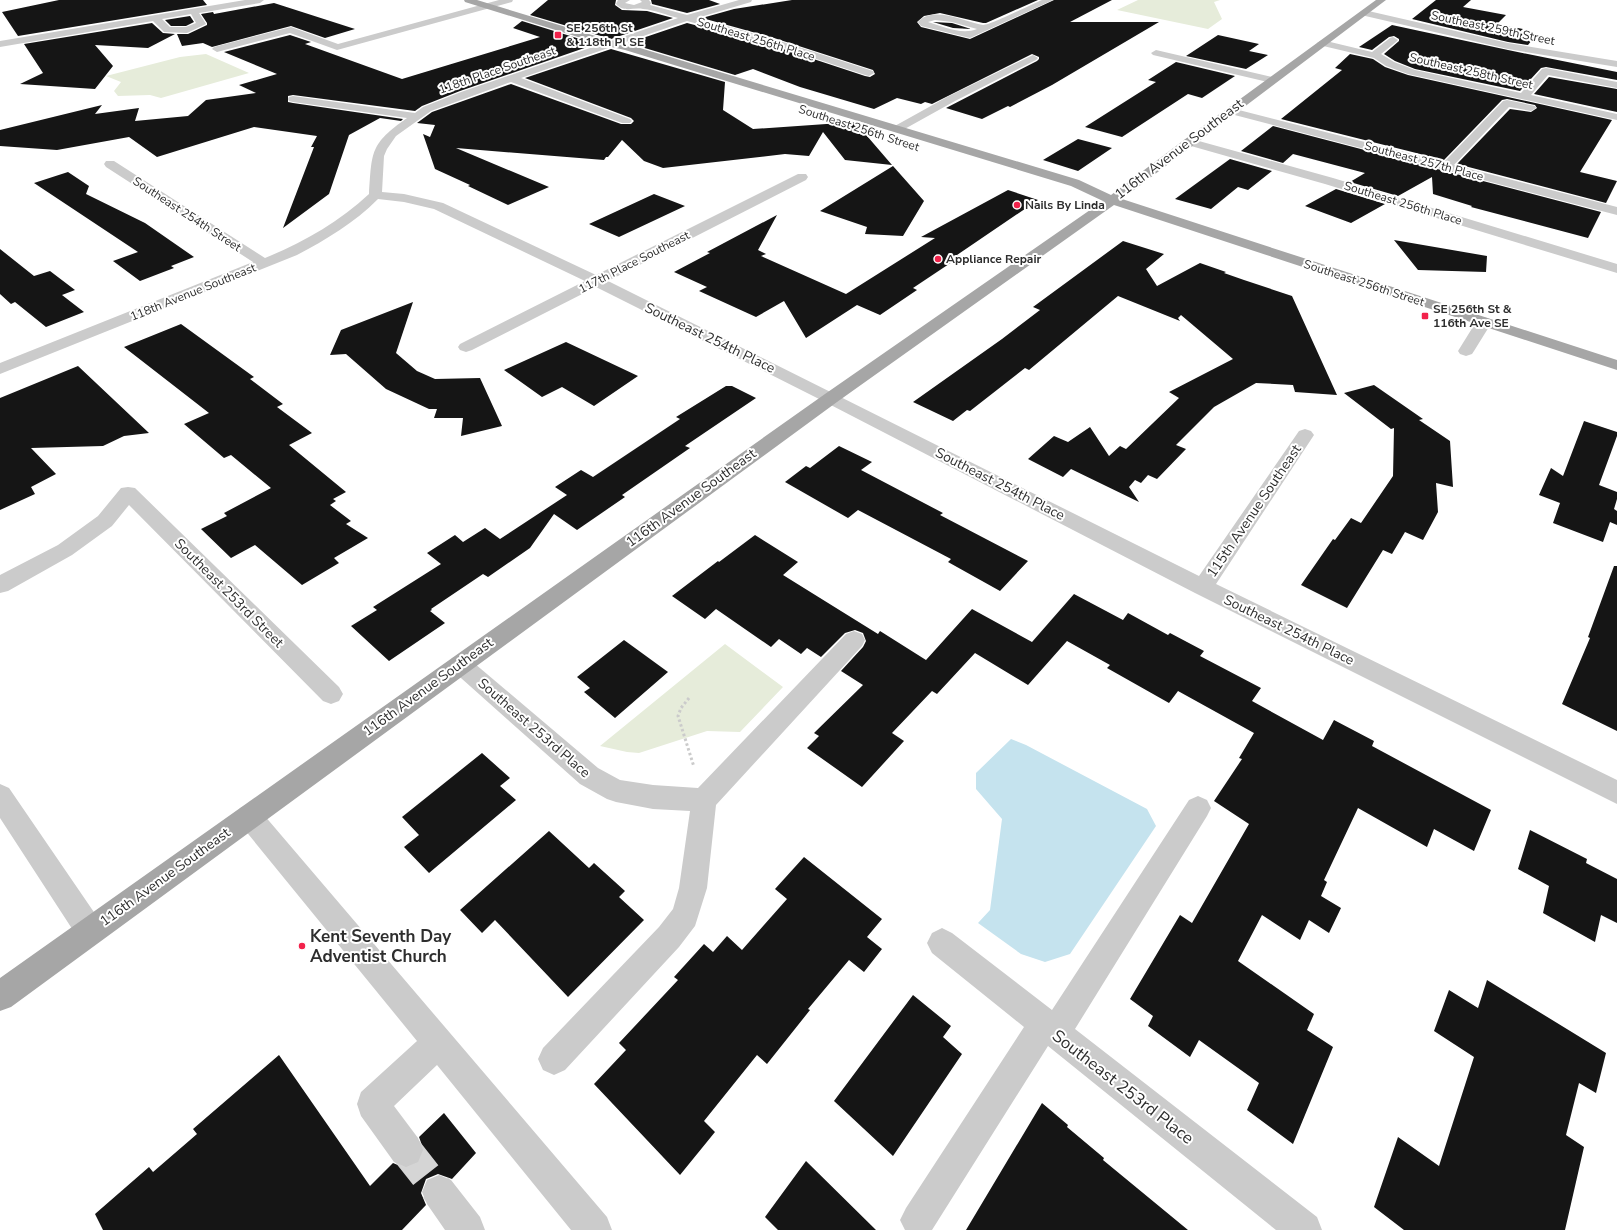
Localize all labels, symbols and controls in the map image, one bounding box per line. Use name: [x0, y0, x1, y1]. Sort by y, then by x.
street label: Southeast 259th Street: [1430, 7, 1557, 49]
street label: Southeast 256th Place: [695, 13, 817, 65]
place label: SE 256th St & 118th Pl SE: [566, 20, 644, 50]
marker: SE 256th St & 118th Pl SE: [553, 30, 563, 40]
street label: 118th Place Southeast: [436, 42, 558, 98]
street label: Southeast 258th Street: [1408, 49, 1535, 93]
street label: 116th Avenue Southeast: [1111, 94, 1247, 204]
street label: Southeast 256th Street: [797, 101, 922, 155]
street label: Southeast 257th Place: [1363, 137, 1485, 185]
street label: Southeast 254th Street: [130, 173, 245, 255]
street label: Southeast 256th Place: [1342, 177, 1464, 229]
place label: Nails By Linda: [1025, 197, 1105, 213]
marker: Nails By Linda: [1012, 200, 1022, 210]
street label: 117th Place Southeast: [576, 227, 693, 297]
place label: Appliance Repair: [946, 251, 1041, 267]
marker: Appliance Repair: [933, 254, 943, 264]
street label: Southeast 256th Street: [1302, 256, 1427, 310]
street label: 118th Avenue Southeast: [128, 259, 259, 325]
street label: Southeast 254th Place: [642, 298, 778, 378]
place label: SE 256th St & 116th Ave SE: [1433, 301, 1512, 331]
marker: SE 256th St & 116th Ave SE: [1420, 311, 1430, 321]
street label: 115th Avenue Southeast: [1202, 441, 1306, 581]
street label: Southeast 254th Place: [932, 443, 1068, 525]
street label: 116th Avenue Southeast: [622, 444, 760, 552]
street label: Southeast 253rd Street: [170, 534, 288, 652]
street label: Southeast 254th Place: [1221, 590, 1357, 670]
street label: 116th Avenue Southeast: [359, 633, 497, 741]
street label: Southeast 253rd Place: [474, 674, 594, 782]
street label: 116th Avenue Southeast: [96, 823, 234, 931]
place label: Kent Seventh Day Adventist Church: [310, 925, 452, 968]
marker: Kent Seventh Day Adventist Church: [297, 941, 307, 951]
street label: Southeast 253rd Place: [1047, 1024, 1199, 1150]

